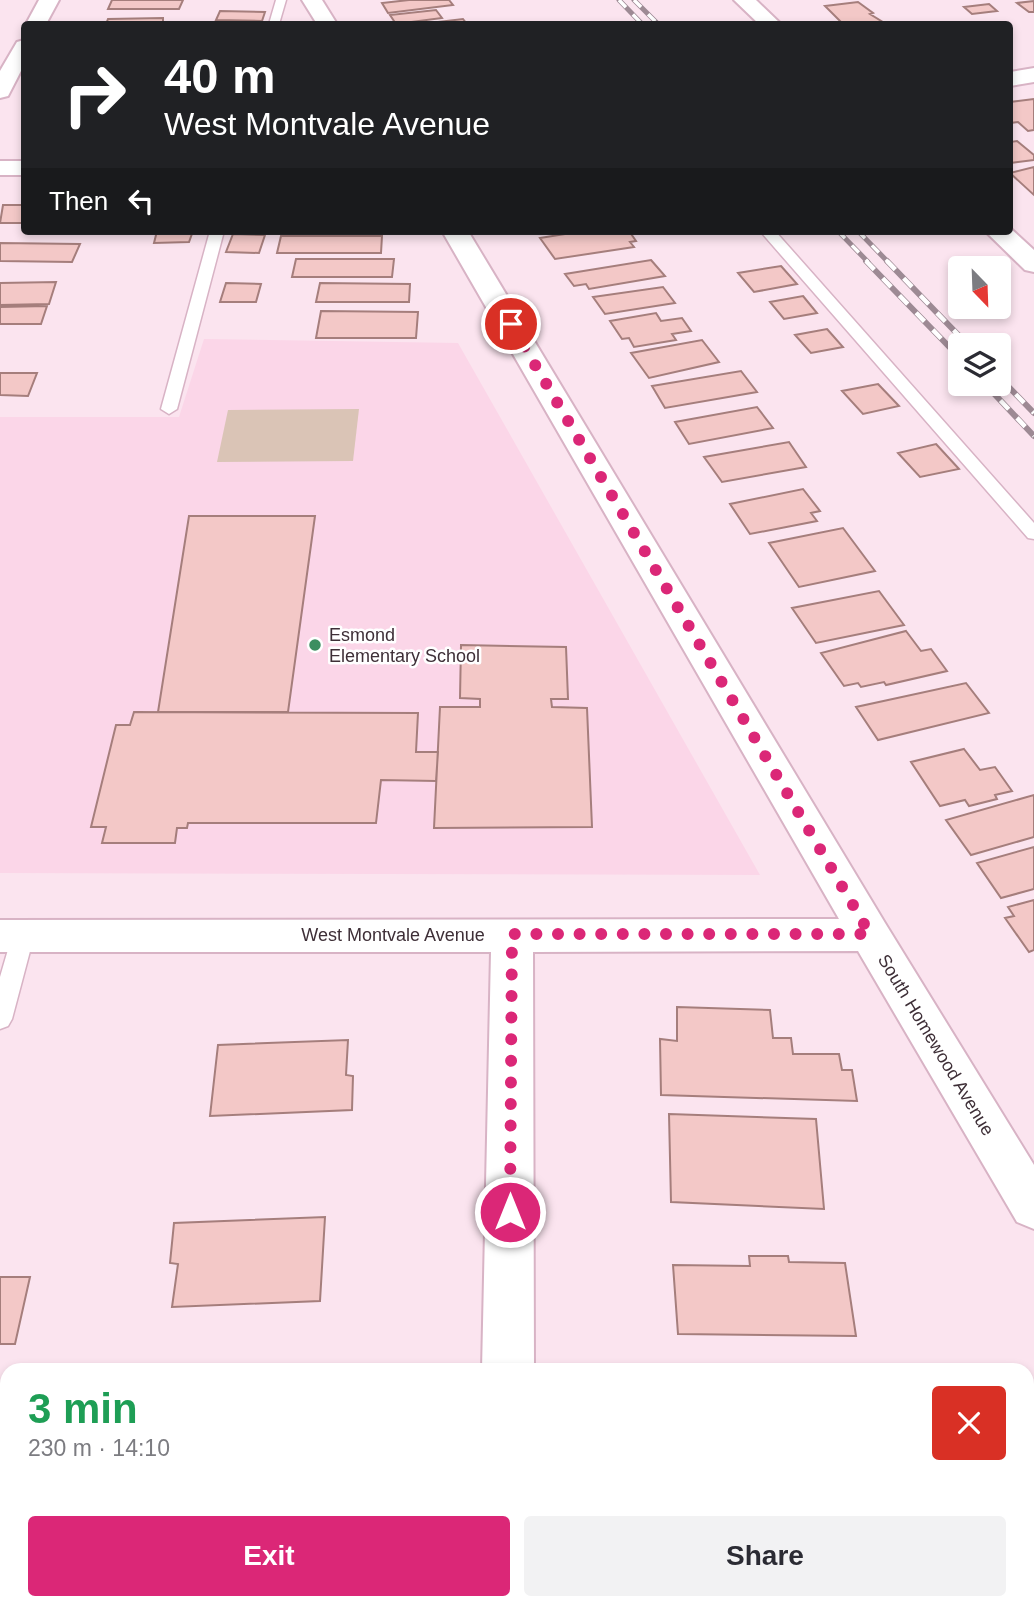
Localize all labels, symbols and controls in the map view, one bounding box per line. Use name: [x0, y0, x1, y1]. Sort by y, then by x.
icon: right: [49, 49, 140, 140]
text: 40 m: [164, 49, 276, 103]
text: West Montvale Avenue: [164, 106, 490, 142]
icon: left: [122, 182, 160, 220]
text: Then: [49, 186, 108, 216]
north arrow: [948, 256, 1012, 318]
map controls: [948, 256, 1011, 396]
pin: [481, 294, 541, 354]
icon: arrive: [492, 305, 530, 343]
button: layers: [948, 333, 1011, 396]
place label: Esmond Elementary School: [329, 625, 480, 666]
marker: Esmond Elementary School: [307, 637, 323, 653]
street label: West Montvale Avenue: [301, 925, 485, 945]
street label: South Homewood Avenue: [874, 951, 998, 1139]
position arrow: [473, 1175, 547, 1249]
text: 3 min: [28, 1385, 138, 1432]
button: close: [932, 1386, 1006, 1460]
text: 230 m · 14:10: [28, 1435, 170, 1461]
button: Exit: [28, 1516, 510, 1596]
button: Share: [524, 1516, 1006, 1596]

